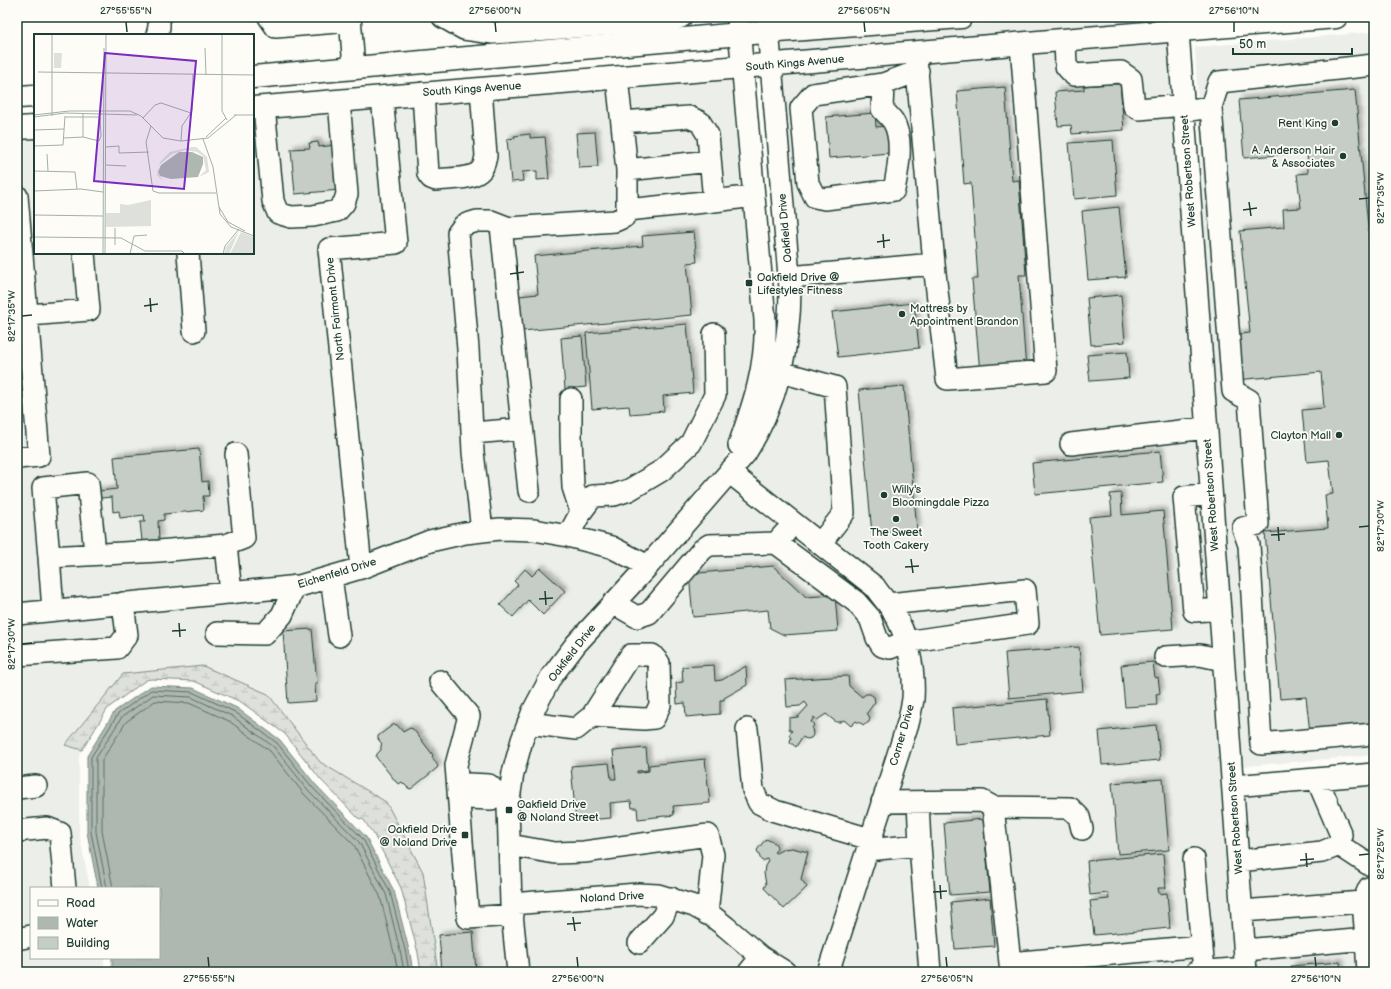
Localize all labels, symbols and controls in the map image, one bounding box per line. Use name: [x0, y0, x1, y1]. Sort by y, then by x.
text: 27°55'55"N: [100, 5, 152, 17]
text: 27°56'00"N: [469, 5, 521, 17]
text: 27°56'05"N: [838, 5, 890, 17]
text: 27°56'10"N: [1209, 5, 1259, 17]
scale bar: [1233, 30, 1352, 56]
inset map: [34, 34, 254, 254]
text: 50 m: [1239, 37, 1266, 52]
street label: South Kings Avenue: [745, 52, 845, 74]
street label: South Kings Avenue: [422, 79, 522, 99]
street label: West Robertson Street: [1178, 114, 1198, 228]
place label: Rent King: [1278, 117, 1327, 130]
marker: Rent King: [1330, 118, 1340, 128]
place label: A. Anderson Hair & Associates: [1252, 144, 1336, 170]
marker: A. Anderson Hair & Associates: [1338, 151, 1348, 161]
text: 82°17'35"W: [1375, 172, 1387, 224]
street label: Oakfield Drive: [775, 192, 794, 263]
street label: North Fairmont Drive: [323, 256, 347, 361]
place label: Oakfield Drive @ Lifestyles Fitness: [757, 271, 843, 297]
marker: Oakfield Drive @ Lifestyles Fitness: [744, 278, 754, 288]
text: 82°17'35"W: [6, 290, 18, 342]
place label: Mattress by Appointment Brandon: [910, 302, 1019, 328]
marker: Mattress by Appointment Brandon: [897, 309, 907, 319]
place label: Clayton Mall: [1271, 429, 1331, 442]
marker: Clayton Mall: [1334, 430, 1344, 440]
street label: West Robertson Street: [1201, 438, 1221, 552]
place label: Willy's Bloomingdale Pizza: [892, 483, 989, 509]
marker: Willy's Bloomingdale Pizza: [879, 490, 889, 500]
text: 82°17'30"W: [1375, 500, 1387, 552]
marker: The Sweet Tooth Cakery: [891, 514, 901, 524]
place label: The Sweet Tooth Cakery: [863, 526, 929, 552]
street label: Eichenfeld Drive: [296, 555, 378, 591]
text: 82°17'30"W: [6, 618, 18, 670]
street label: Oakfield Drive: [546, 621, 599, 684]
street label: Corner Drive: [887, 702, 917, 767]
street label: West Robertson Street: [1225, 761, 1245, 875]
place label: Oakfield Drive @ Noland Street: [517, 798, 599, 824]
marker: Oakfield Drive @ Noland Street: [504, 805, 514, 815]
place label: Oakfield Drive @ Noland Drive: [379, 823, 457, 849]
text: 82°17'25"W: [1375, 828, 1387, 880]
marker: Oakfield Drive @ Noland Drive: [460, 830, 470, 840]
legend: [30, 887, 160, 959]
street label: Noland Drive: [579, 889, 645, 905]
text: Road: [66, 896, 95, 911]
text: Water: [66, 916, 98, 931]
text: Building: [66, 936, 110, 951]
text: 27°55'55"N: [183, 973, 235, 985]
text: 27°56'00"N: [552, 973, 604, 985]
text: 27°56'05"N: [921, 973, 973, 985]
text: 27°56'10"N: [1291, 973, 1341, 985]

